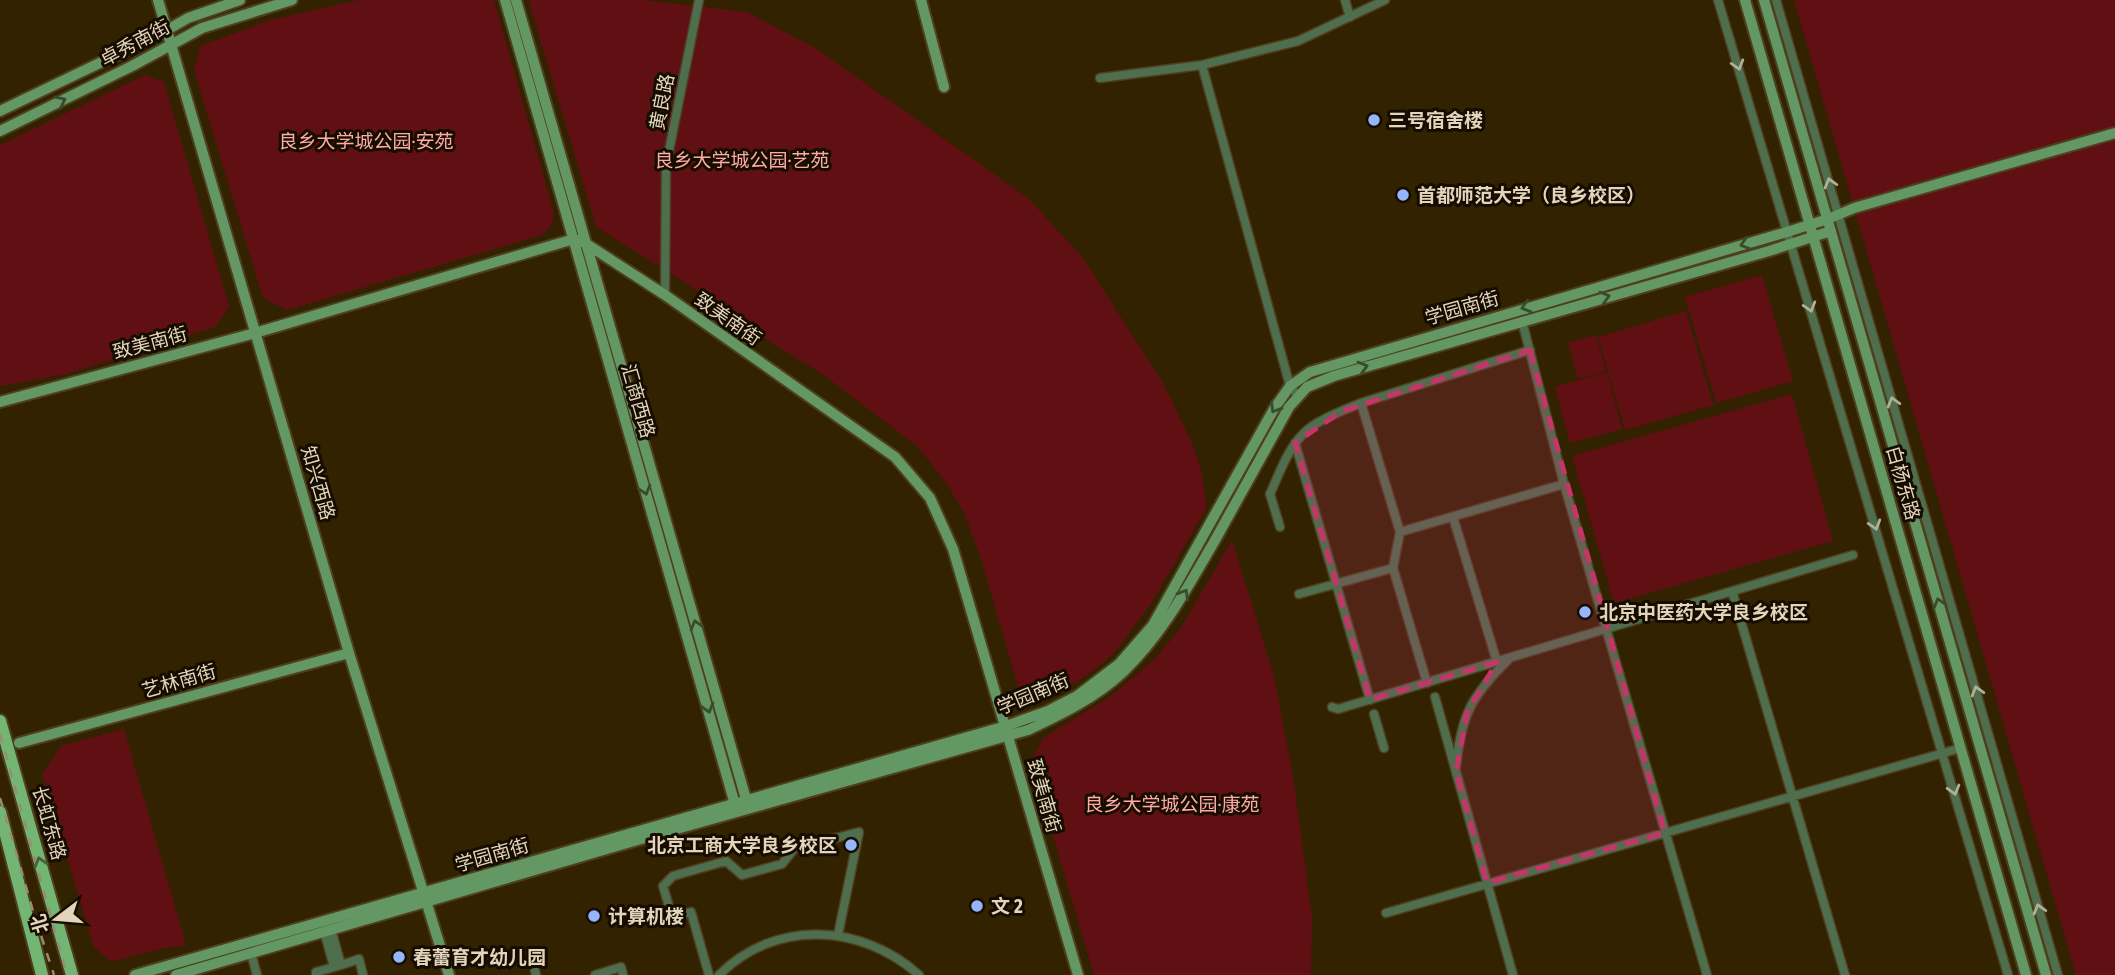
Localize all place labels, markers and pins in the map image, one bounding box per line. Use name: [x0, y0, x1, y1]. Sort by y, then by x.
place label: 三号宿舍楼: [1388, 109, 1483, 132]
marker: 三号宿舍楼: [1366, 112, 1382, 128]
place label: 首都师范大学（良乡校区）: [1417, 184, 1645, 207]
marker: 首都师范大学（良乡校区）: [1395, 187, 1411, 203]
place label: 北京中医药大学良乡校区: [1599, 601, 1808, 624]
marker: 北京中医药大学良乡校区: [1577, 604, 1593, 620]
place label: 北京工商大学良乡校区: [647, 834, 837, 857]
marker: 北京工商大学良乡校区: [843, 837, 859, 853]
place label: 文 2: [991, 895, 1023, 918]
marker: 文 2: [969, 898, 985, 914]
place label: 计算机楼: [608, 905, 684, 928]
marker: 计算机楼: [586, 908, 602, 924]
place label: 春蕾育才幼儿园: [413, 946, 546, 969]
marker: 春蕾育才幼儿园: [391, 949, 407, 965]

